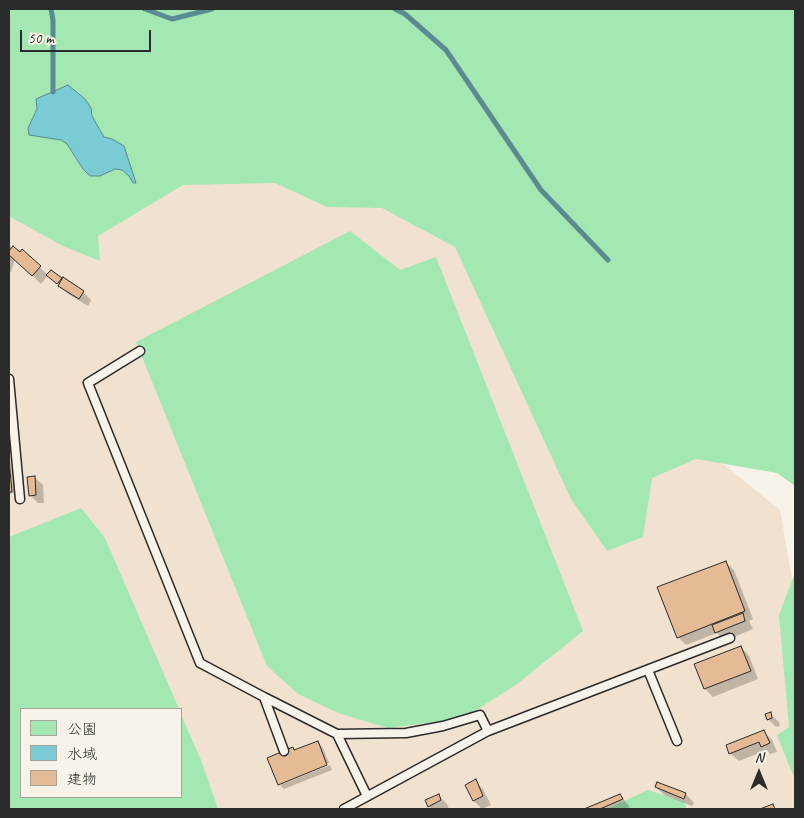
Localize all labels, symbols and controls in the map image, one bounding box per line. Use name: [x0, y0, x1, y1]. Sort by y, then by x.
scale bar: [22, 20, 154, 52]
text: 50 m: [28, 29, 54, 48]
legend: [20, 708, 182, 798]
text: 公園: [67, 720, 97, 739]
text: 水域: [67, 745, 97, 764]
north arrow: [734, 748, 784, 798]
text: N: [755, 749, 763, 766]
text: 建物: [67, 770, 97, 789]

